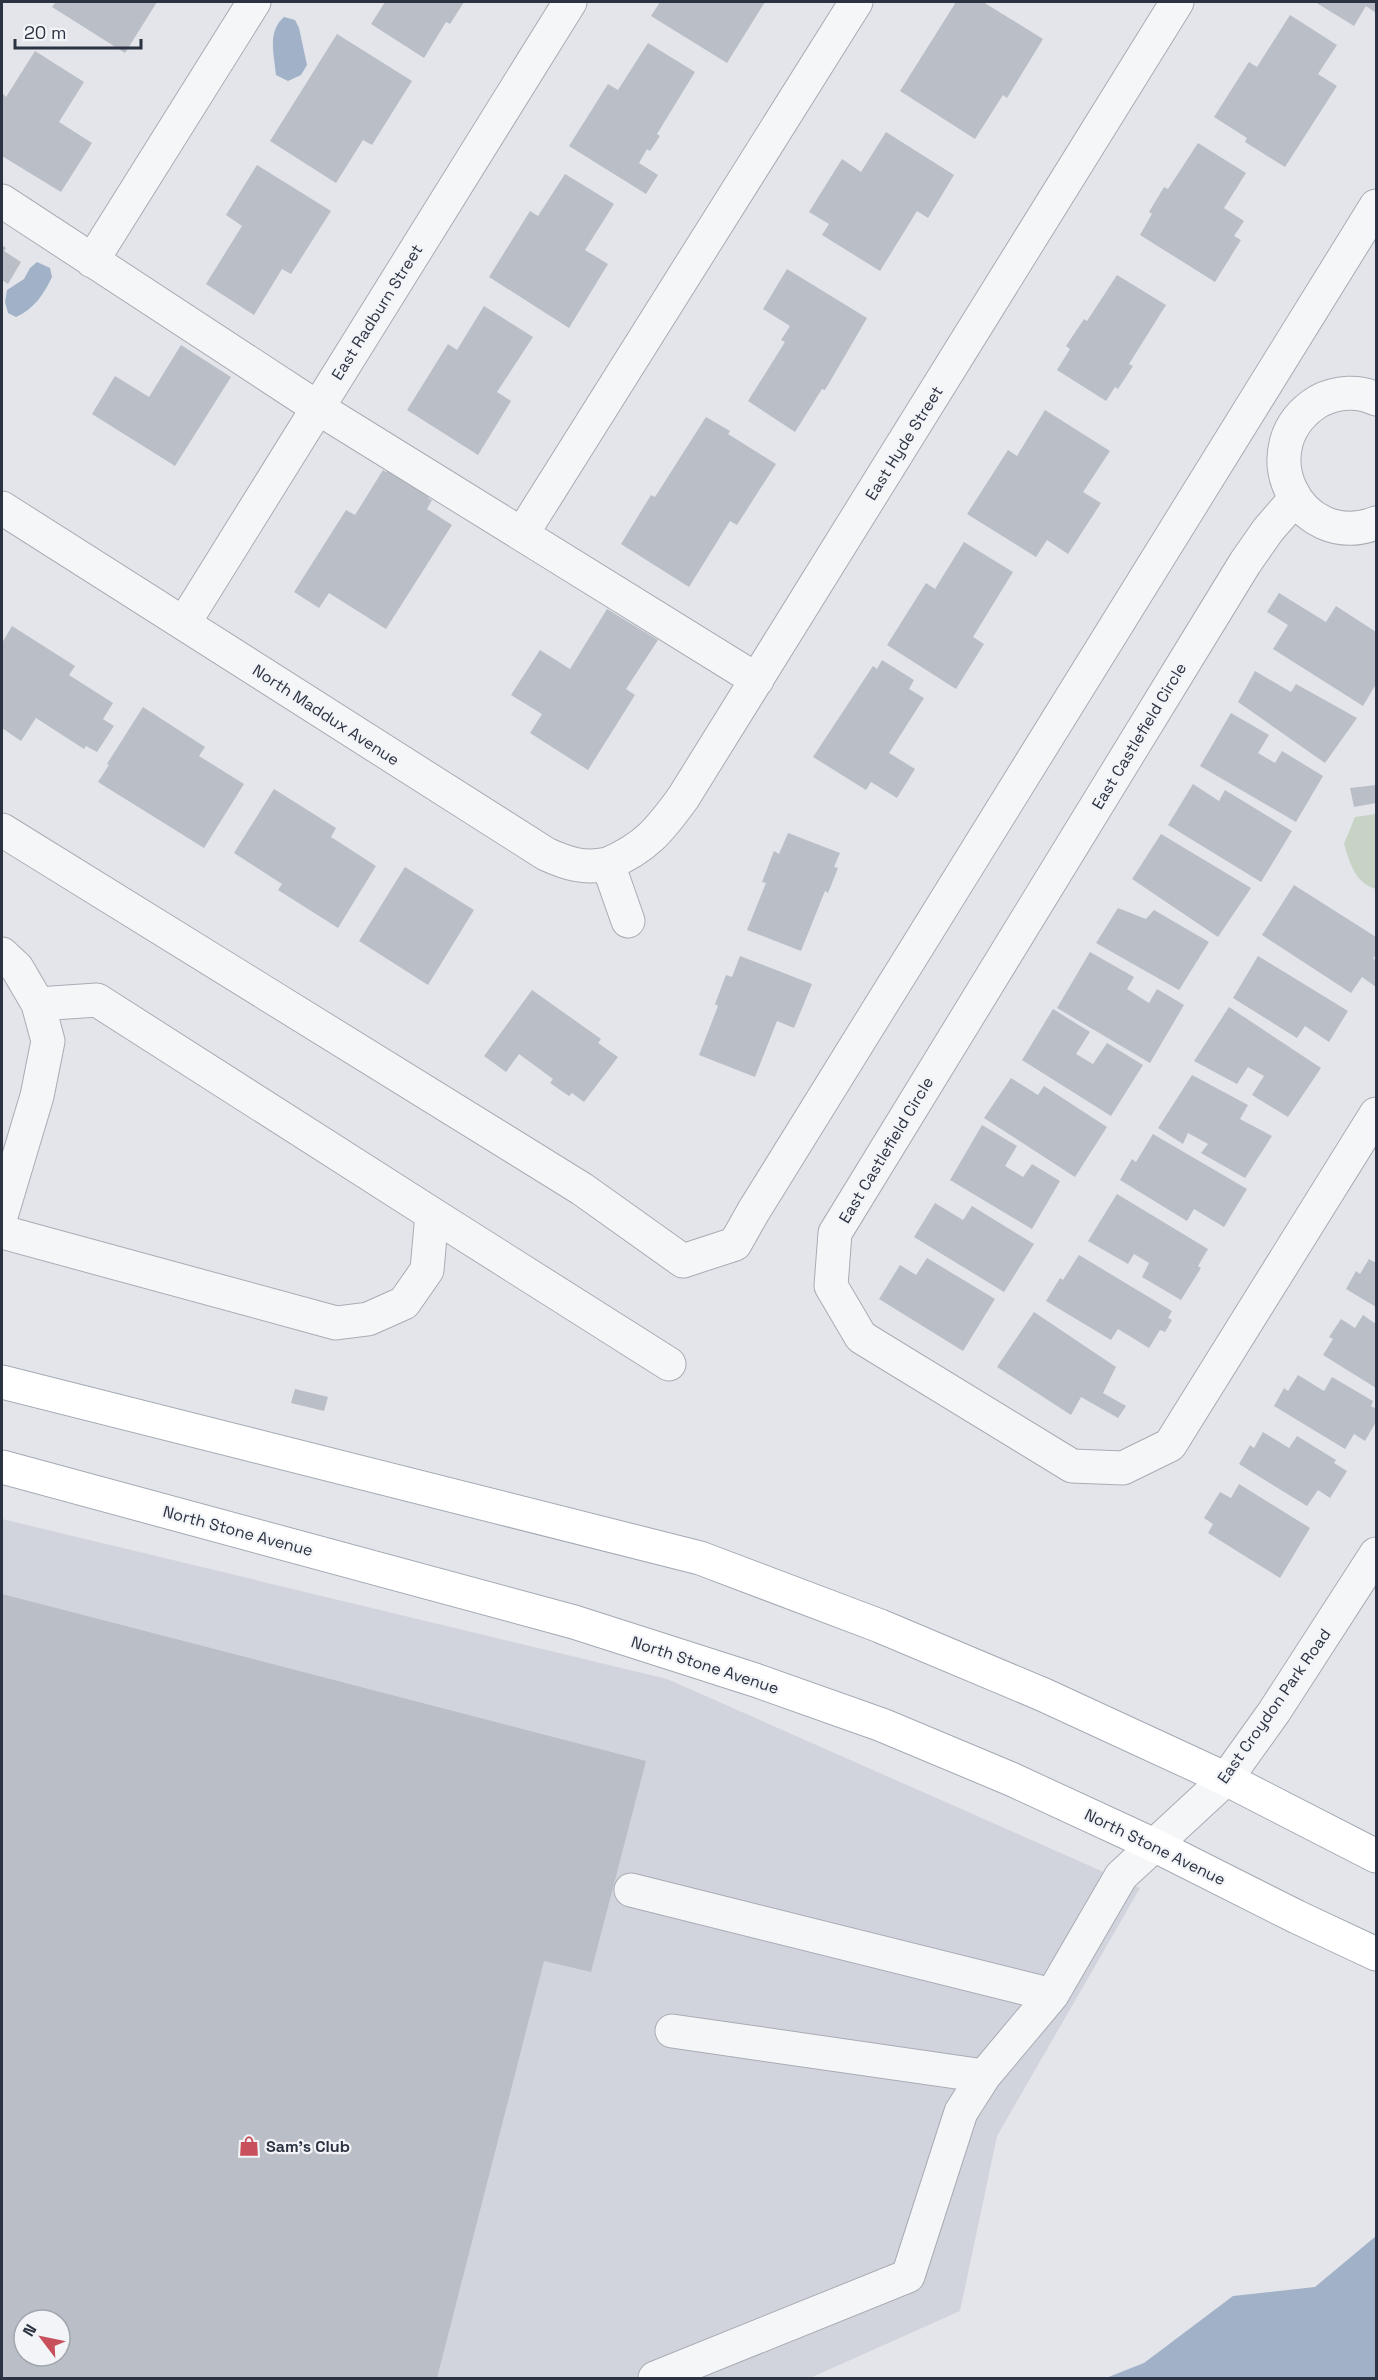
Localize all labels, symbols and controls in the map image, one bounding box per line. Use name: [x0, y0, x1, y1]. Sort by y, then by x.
scale bar: [15, 12, 141, 50]
text: 20 m: [24, 21, 67, 44]
street label: East Radburn Street: [327, 240, 427, 384]
street label: East Hyde Street: [860, 382, 948, 504]
street label: East Castlefield Circle: [1087, 659, 1191, 813]
street label: North Maddux Avenue: [249, 660, 403, 770]
street label: East Castlefield Circle: [834, 1073, 938, 1227]
street label: North Stone Avenue: [161, 1501, 315, 1561]
street label: East Croydon Park Road: [1213, 1624, 1335, 1788]
street label: North Stone Avenue: [628, 1631, 782, 1699]
street label: North Stone Avenue: [1081, 1804, 1229, 1890]
shop icon: Sam's Club: [237, 2134, 261, 2158]
place label: Sam's Club: [266, 2136, 350, 2157]
north arrow: [12, 2308, 72, 2368]
text: N: [18, 2320, 41, 2340]

